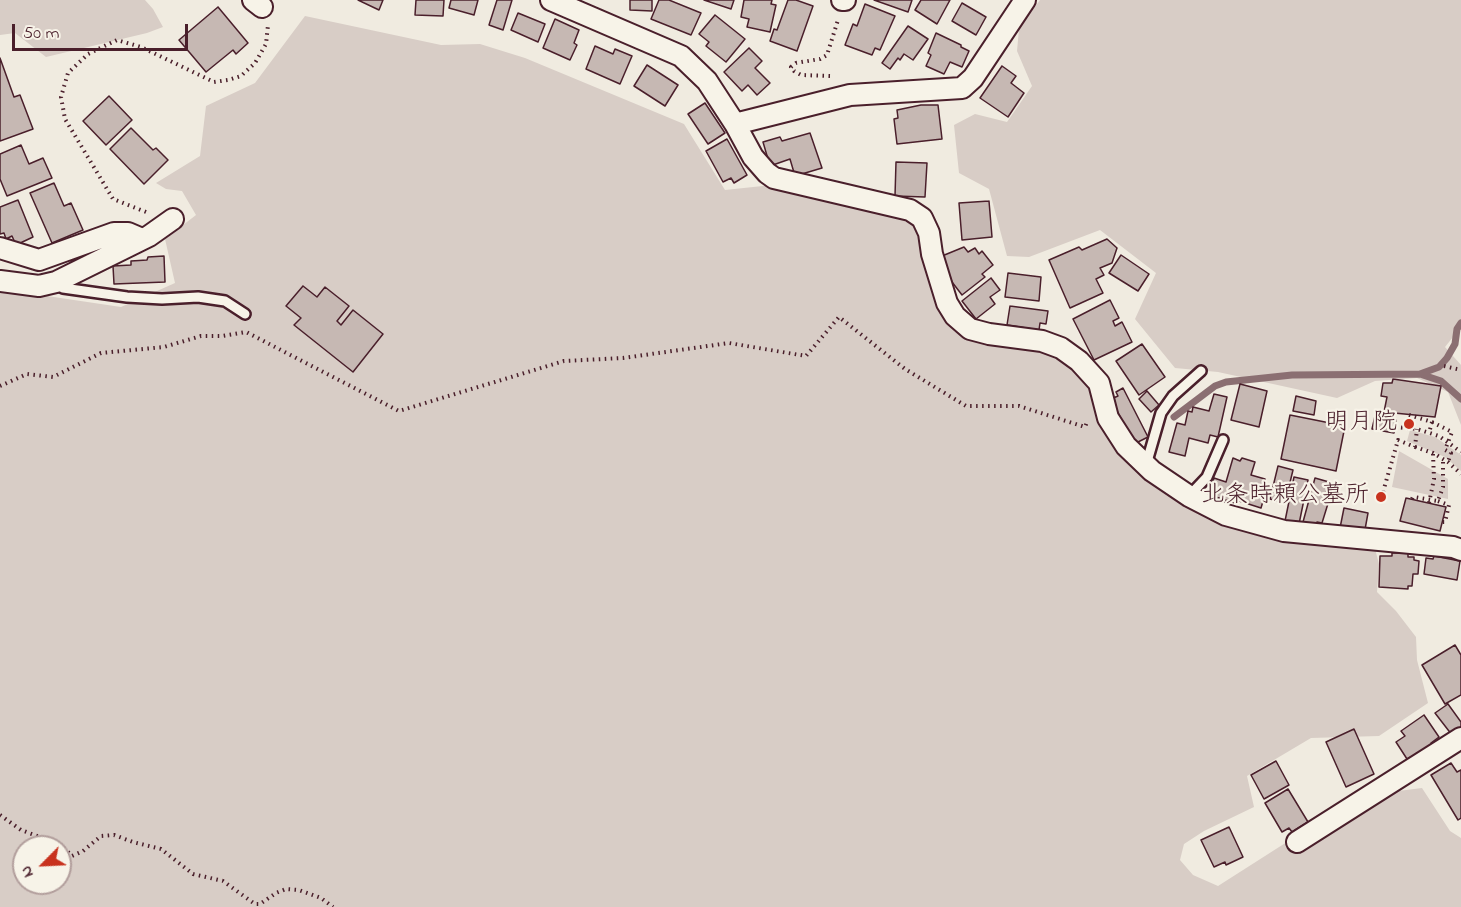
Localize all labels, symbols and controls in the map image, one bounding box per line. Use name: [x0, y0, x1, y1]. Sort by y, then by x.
scale bar: [15, 12, 190, 50]
text: 50 m: [23, 21, 60, 47]
place label: 明月院: [1325, 410, 1397, 438]
marker: 明月院: [1402, 417, 1416, 431]
place label: 北条時頼公墓所: [1201, 483, 1369, 511]
marker: 北条時頼公墓所: [1374, 490, 1388, 504]
north arrow: [12, 835, 72, 895]
text: N: [14, 862, 41, 881]

